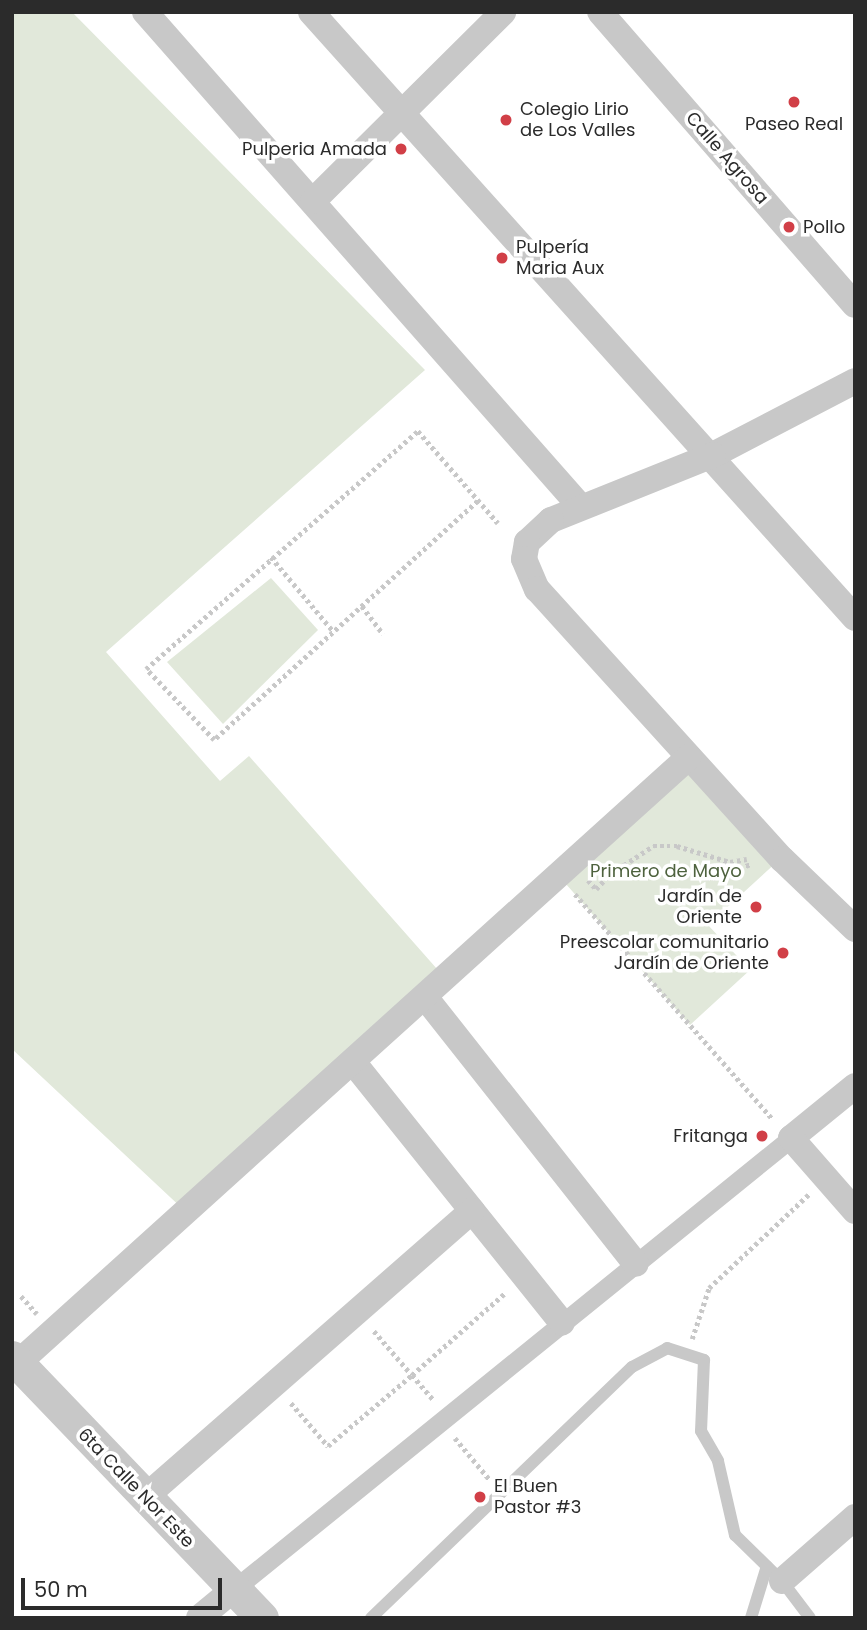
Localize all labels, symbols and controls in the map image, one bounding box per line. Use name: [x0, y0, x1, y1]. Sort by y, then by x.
marker: Paseo Real: [786, 94, 802, 110]
place label: Colegio Lirio de Los Valles: [520, 99, 635, 142]
street label: Calle Agrosa: [681, 108, 773, 208]
marker: Colegio Lirio de Los Valles: [498, 112, 514, 128]
place label: Paseo Real: [745, 113, 843, 135]
place label: Pulperia Amada: [242, 138, 387, 160]
marker: Pulperia Amada: [393, 141, 409, 157]
place label: Pollo: [803, 216, 845, 238]
marker: Pollo: [781, 219, 797, 235]
place label: Pulpería Maria Aux: [516, 237, 604, 280]
marker: Pulpería Maria Aux: [494, 250, 510, 266]
park label: Primero de Mayo: [590, 860, 742, 882]
place label: Jardín de Oriente: [657, 886, 742, 928]
marker: Jardín de Oriente: [748, 899, 764, 915]
place label: Preescolar comunitario Jardín de Oriente: [560, 932, 769, 974]
marker: Preescolar comunitario Jardín de Oriente: [775, 945, 791, 961]
place label: Fritanga: [673, 1125, 748, 1147]
marker: Fritanga: [754, 1128, 770, 1144]
street label: 6ta Calle Nor Este: [73, 1424, 199, 1552]
place label: El Buen Pastor #3: [494, 1476, 581, 1518]
marker: El Buen Pastor #3: [472, 1489, 488, 1505]
scale bar: [24, 1564, 226, 1608]
text: 50 m: [34, 1575, 88, 1604]

